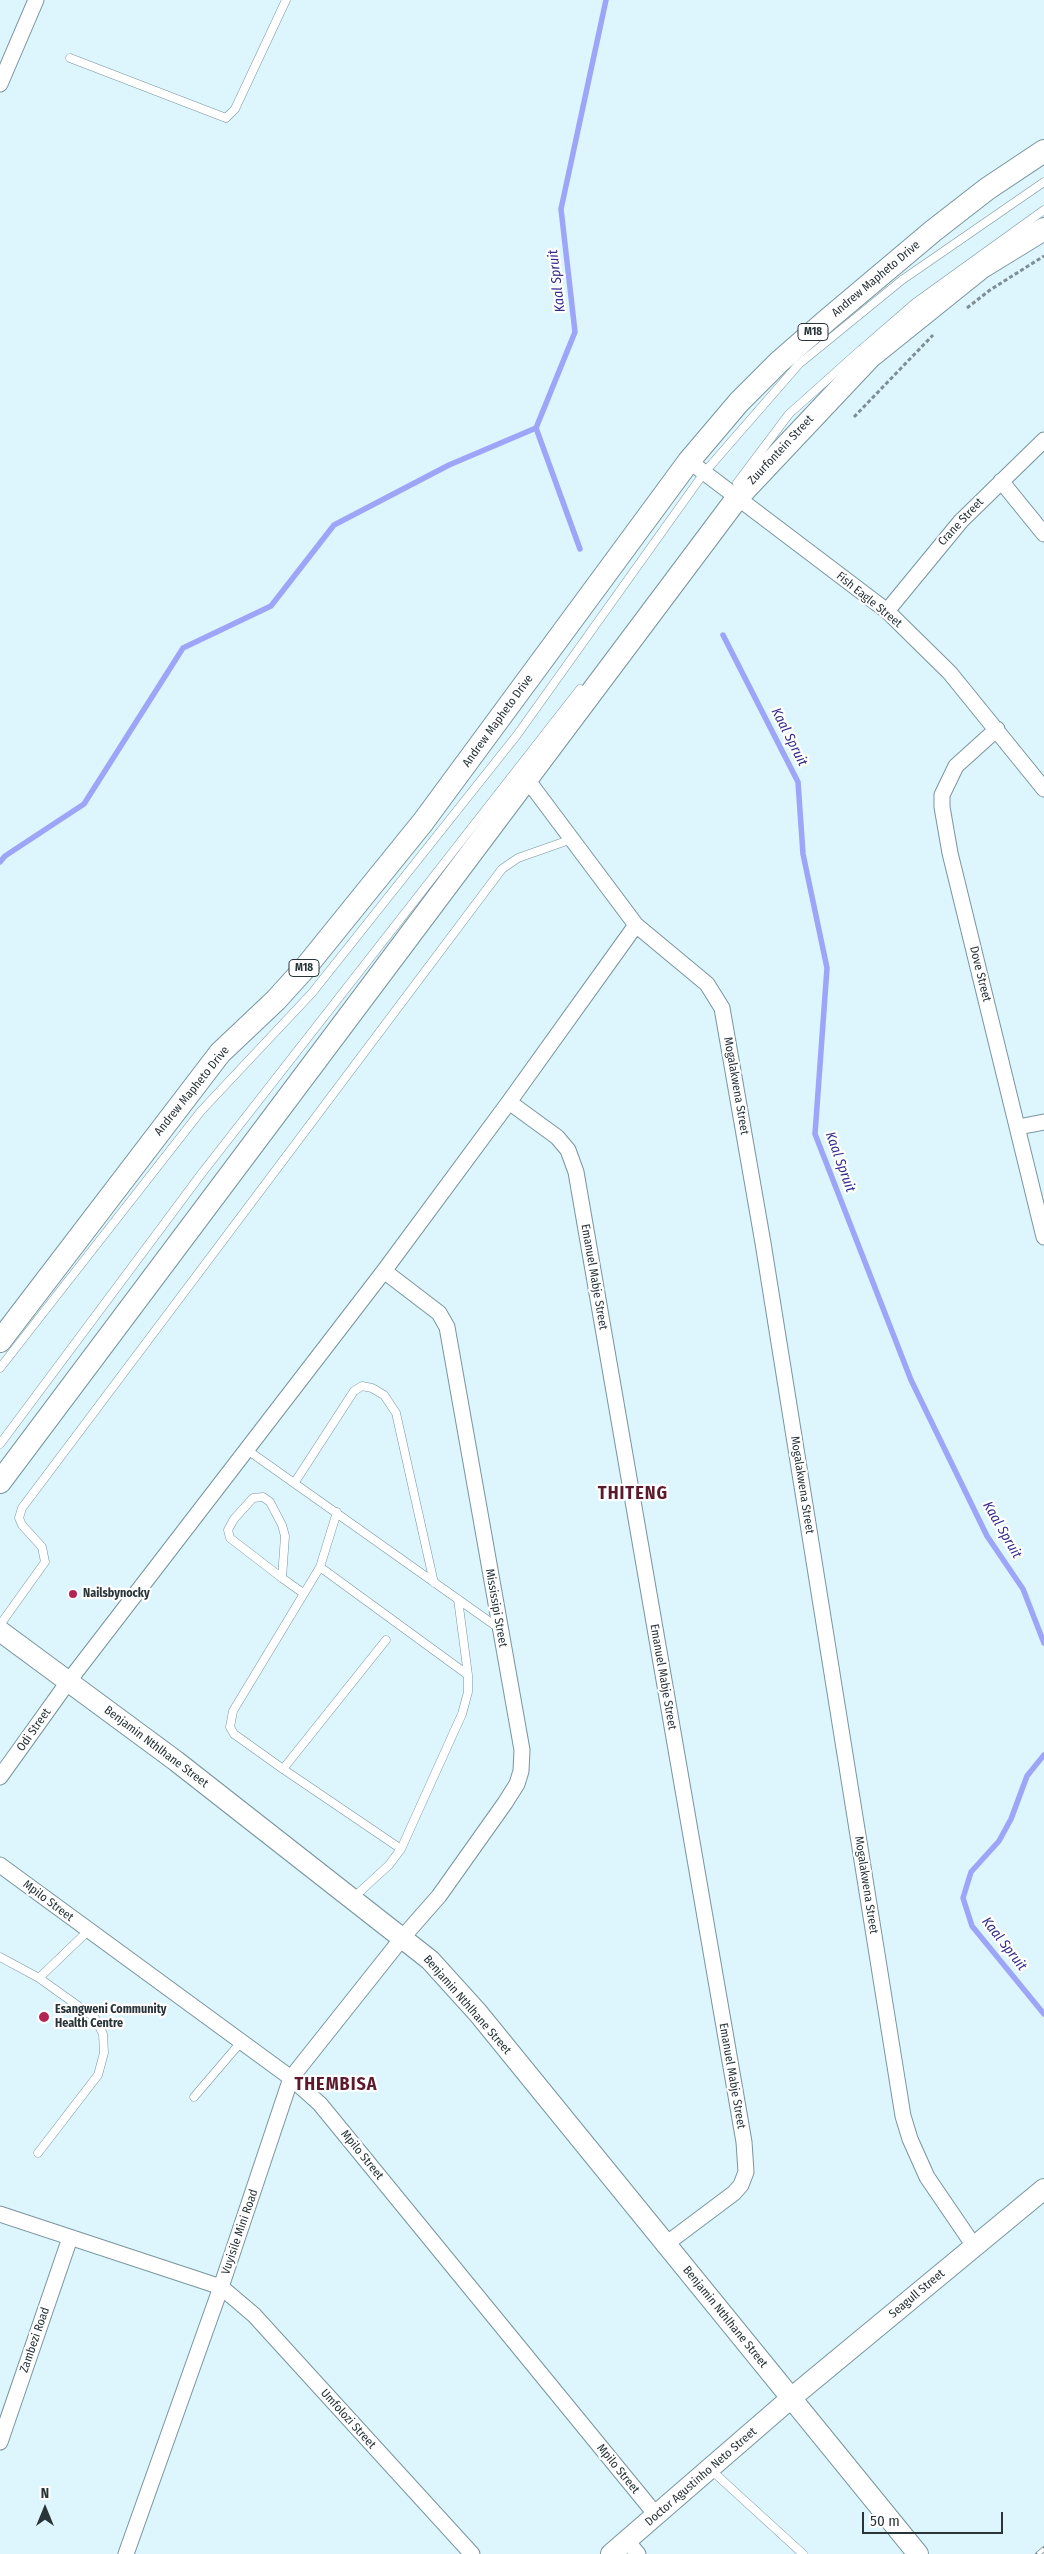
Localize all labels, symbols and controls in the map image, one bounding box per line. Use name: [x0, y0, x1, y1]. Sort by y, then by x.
street label: Andrew Mapheto Drive: [829, 238, 923, 320]
water label: Kaal Spruit: [545, 249, 569, 313]
road number: M18: [798, 324, 828, 341]
street label: Zuurfontein Street: [745, 412, 817, 488]
street label: Crane Street: [935, 495, 987, 549]
street label: Fish Eagle Street: [833, 569, 905, 631]
street label: Andrew Mapheto Drive: [460, 672, 536, 770]
water label: Kaal Spruit: [767, 705, 811, 769]
street label: Dove Street: [966, 945, 994, 1003]
road number: M18: [289, 960, 319, 976]
street label: Mogalakwena Street: [720, 1036, 752, 1136]
street label: Andrew Mapheto Drive: [152, 1043, 232, 1139]
water label: Kaal Spruit: [821, 1129, 859, 1195]
street label: Emanuel Mabje Street: [578, 1223, 610, 1331]
street label: Mogalakwena Street: [787, 1435, 817, 1535]
district label: THITENG: [597, 1483, 669, 1505]
water label: Kaal Spruit: [979, 1498, 1025, 1562]
street label: Mississipi Street: [482, 1568, 510, 1648]
place label: Nailsbynocky: [83, 1587, 150, 1601]
marker: Nailsbynocky: [67, 1588, 79, 1600]
street label: Emanuel Mabje Street: [647, 1623, 679, 1731]
street label: Benjamin Nthlhane Street: [101, 1703, 211, 1791]
street label: Odi Street: [14, 1706, 54, 1754]
street label: Mogalakwena Street: [851, 1835, 881, 1935]
street label: Mpilo Street: [20, 1877, 76, 1925]
water label: Kaal Spruit: [978, 1914, 1030, 1974]
street label: Benjamin Nthlhane Street: [420, 1953, 514, 2057]
place label: Esangweni Community Health Centre: [55, 2003, 167, 2031]
marker: Esangweni Community Health Centre: [37, 2010, 51, 2024]
street label: Emanuel Mabje Street: [716, 2022, 748, 2130]
district label: THEMBISA: [293, 2074, 379, 2096]
street label: Mpilo Street: [338, 2127, 386, 2183]
street label: Vuyisile Mini Road: [219, 2188, 261, 2276]
street label: Benjamin Nthlhane Street: [680, 2263, 770, 2371]
street label: Seagull Street: [886, 2267, 948, 2321]
street label: Zambezi Road: [17, 2305, 53, 2375]
street label: Umfolozi Street: [317, 2386, 379, 2452]
street label: Doctor Agustinho Neto Street: [642, 2425, 760, 2529]
street label: Mpilo Street: [594, 2441, 642, 2497]
north arrow: [20, 2484, 70, 2534]
text: N: [41, 2485, 49, 2502]
scale bar: [864, 2502, 1005, 2534]
text: 50 m: [870, 2512, 900, 2530]

